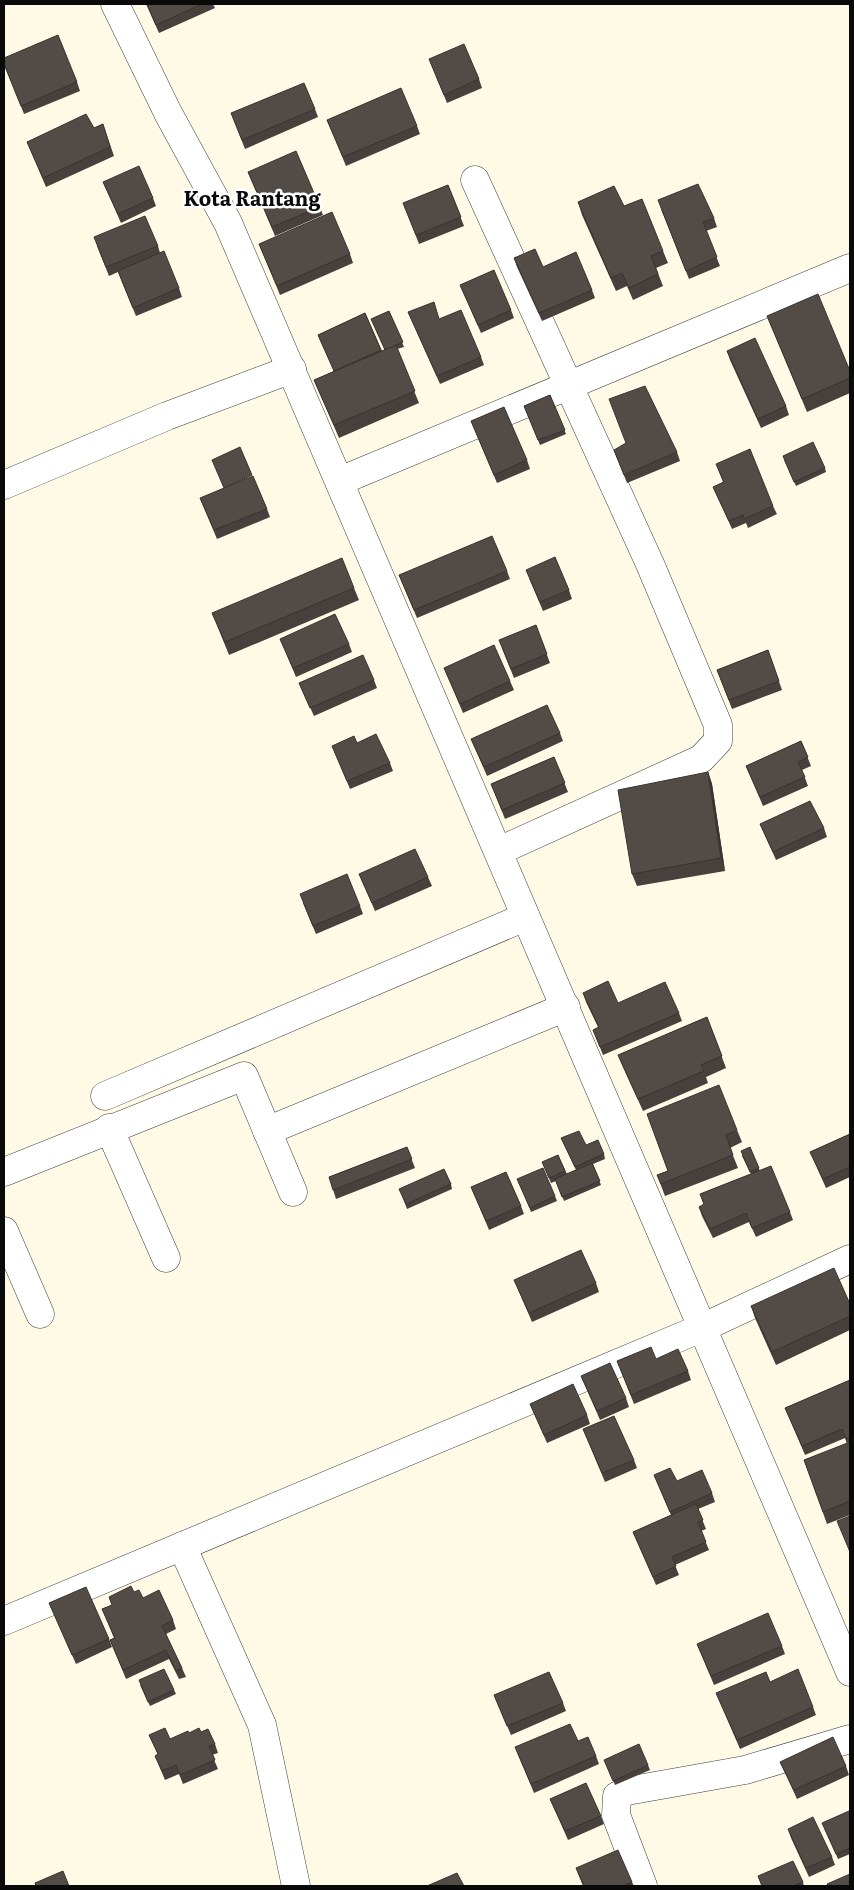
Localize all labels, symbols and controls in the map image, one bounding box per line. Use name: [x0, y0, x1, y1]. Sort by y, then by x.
district label: Kota Rantang: [183, 182, 321, 212]

